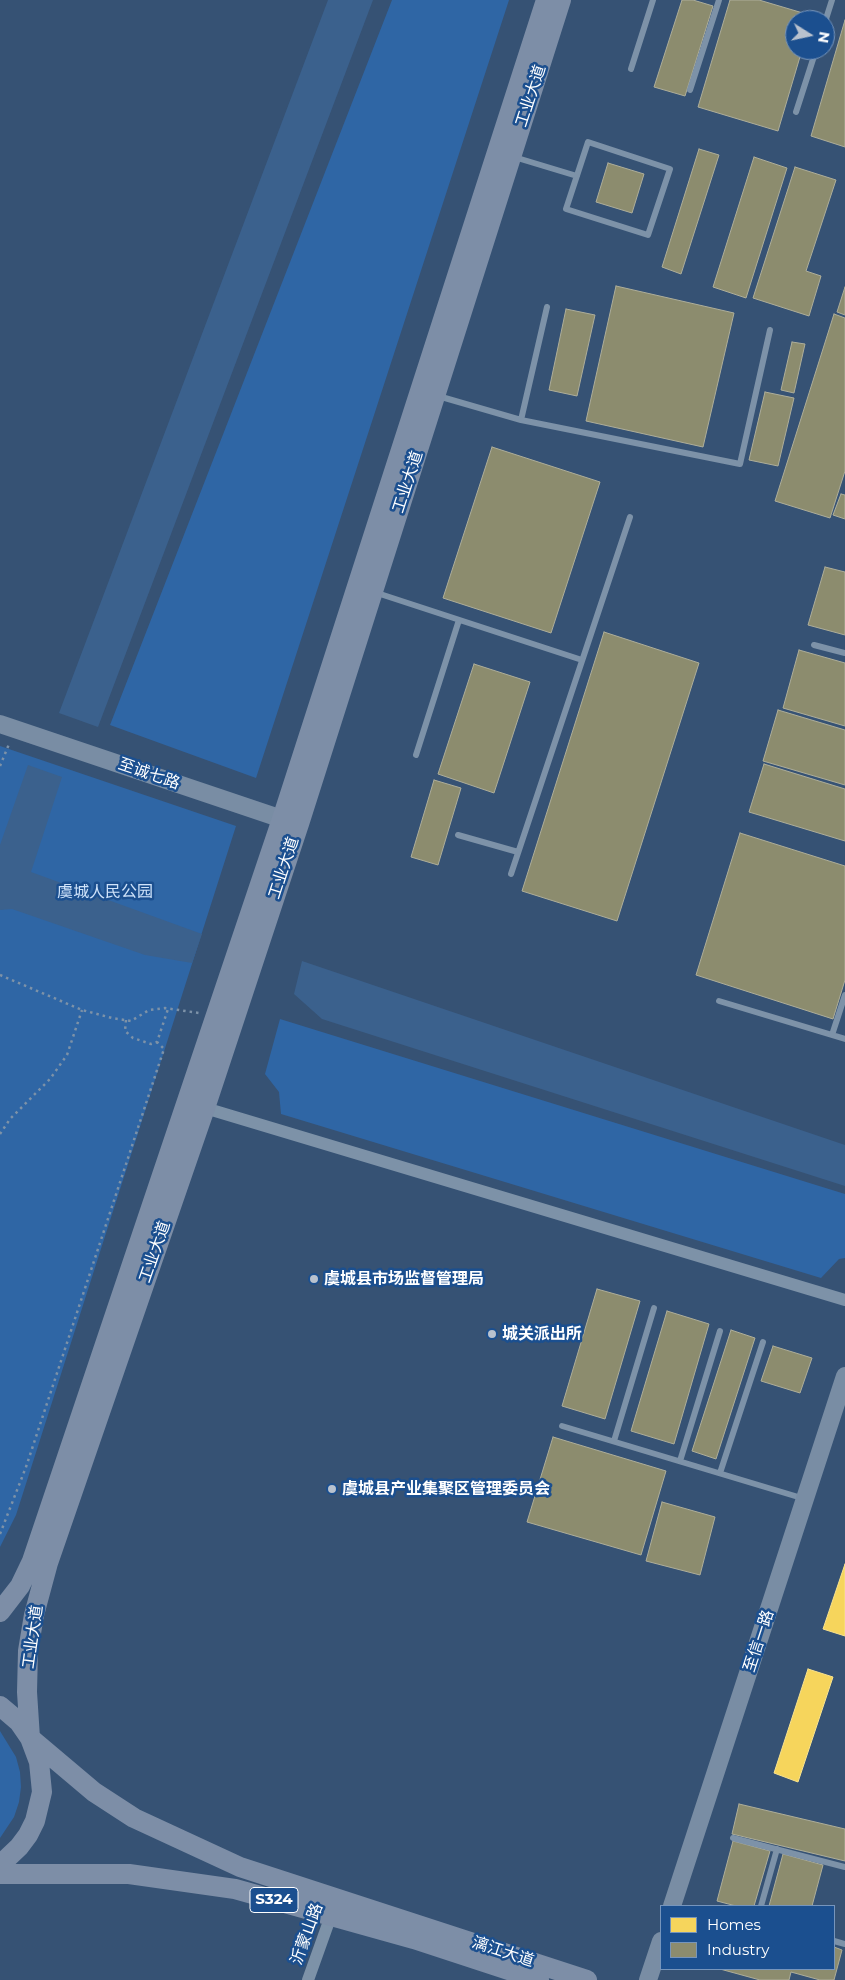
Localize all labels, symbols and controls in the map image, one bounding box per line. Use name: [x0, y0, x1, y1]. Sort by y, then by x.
north arrow: [785, 10, 835, 60]
text: N: [814, 30, 834, 45]
street label: 工业大道: [512, 63, 550, 129]
street label: 工业大道: [389, 449, 427, 515]
street label: 至诚七路: [116, 755, 182, 793]
street label: 工业大道: [265, 835, 303, 901]
park label: 虞城人民公园: [57, 882, 153, 902]
street label: 工业大道: [136, 1219, 174, 1285]
place label: 虞城县市场监督管理局: [324, 1269, 484, 1289]
marker: 虞城县市场监督管理局: [308, 1273, 320, 1285]
place label: 城关派出所: [502, 1324, 582, 1344]
marker: 城关派出所: [486, 1328, 498, 1340]
place label: 虞城县产业集聚区管理委员会: [342, 1479, 550, 1499]
marker: 虞城县产业集聚区管理委员会: [326, 1483, 338, 1495]
street label: 工业大道: [19, 1604, 47, 1670]
street label: 至信一路: [740, 1608, 778, 1674]
road number: S324: [250, 1888, 298, 1912]
street label: 沂蒙山路: [287, 1901, 327, 1967]
legend: [660, 1905, 835, 1970]
text: Homes: [707, 1915, 761, 1934]
street label: 漓江大道: [470, 1933, 536, 1971]
text: Industry: [707, 1940, 769, 1959]

